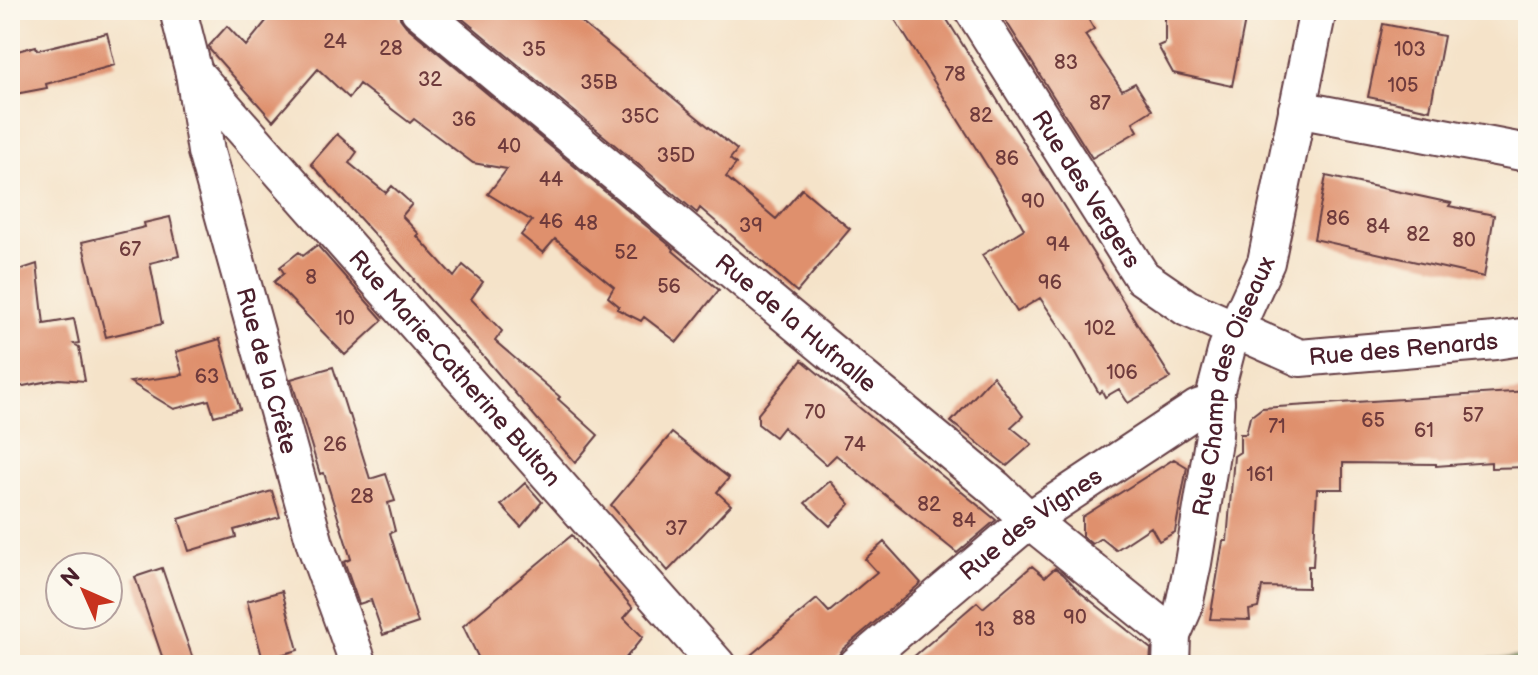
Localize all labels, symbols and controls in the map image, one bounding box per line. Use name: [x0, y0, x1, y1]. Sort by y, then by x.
house number: 24: [323, 30, 347, 54]
house number: 28: [379, 37, 403, 61]
house number: 35: [522, 38, 546, 62]
house number: 103: [1394, 38, 1426, 62]
house number: 83: [1054, 51, 1078, 75]
house number: 78: [944, 63, 966, 87]
house number: 32: [418, 68, 442, 92]
house number: 35B: [580, 71, 618, 95]
house number: 105: [1388, 74, 1418, 98]
house number: 87: [1089, 92, 1111, 116]
house number: 82: [969, 104, 993, 128]
house number: 35C: [621, 105, 659, 129]
street label: Rue des Vergers: [1025, 105, 1147, 274]
house number: 36: [452, 108, 476, 132]
house number: 40: [497, 135, 521, 159]
house number: 35D: [657, 144, 695, 168]
house number: 86: [995, 147, 1019, 171]
house number: 44: [539, 168, 563, 192]
house number: 90: [1021, 190, 1045, 214]
house number: 86: [1326, 207, 1350, 231]
house number: 46: [539, 210, 563, 234]
house number: 48: [574, 212, 598, 236]
house number: 39: [739, 214, 763, 238]
house number: 84: [1366, 215, 1390, 239]
house number: 82: [1406, 223, 1430, 247]
house number: 80: [1452, 229, 1476, 253]
house number: 94: [1046, 233, 1070, 257]
house number: 67: [119, 238, 141, 262]
house number: 52: [614, 241, 638, 265]
street label: Rue Marie-Catherine Bulton: [342, 244, 567, 493]
street label: Rue de la Hufnalle: [709, 248, 882, 399]
street label: Rue Champ des Oiseaux: [1187, 252, 1282, 518]
house number: 8: [305, 266, 317, 290]
house number: 96: [1038, 271, 1062, 295]
house number: 56: [657, 275, 681, 299]
street label: Rue de la Crête: [229, 284, 303, 457]
house number: 10: [335, 307, 355, 331]
house number: 102: [1084, 317, 1116, 341]
street label: Rue des Renards: [1308, 327, 1499, 372]
house number: 106: [1106, 361, 1138, 385]
house number: 63: [195, 365, 219, 389]
house number: 70: [804, 401, 826, 425]
house number: 57: [1462, 404, 1484, 428]
house number: 65: [1361, 409, 1385, 433]
house number: 71: [1268, 415, 1286, 439]
house number: 61: [1414, 419, 1434, 443]
house number: 26: [323, 433, 347, 457]
house number: 74: [844, 433, 866, 457]
street label: Rue des Vignes: [954, 462, 1108, 587]
house number: 161: [1246, 463, 1274, 487]
house number: 28: [350, 485, 374, 509]
house number: 82: [917, 493, 941, 517]
house number: 84: [952, 509, 976, 533]
house number: 37: [665, 517, 687, 541]
north arrow: [44, 551, 124, 631]
text: N: [56, 563, 86, 593]
house number: 90: [1063, 606, 1087, 630]
house number: 88: [1012, 607, 1036, 631]
house number: 13: [975, 618, 995, 642]

